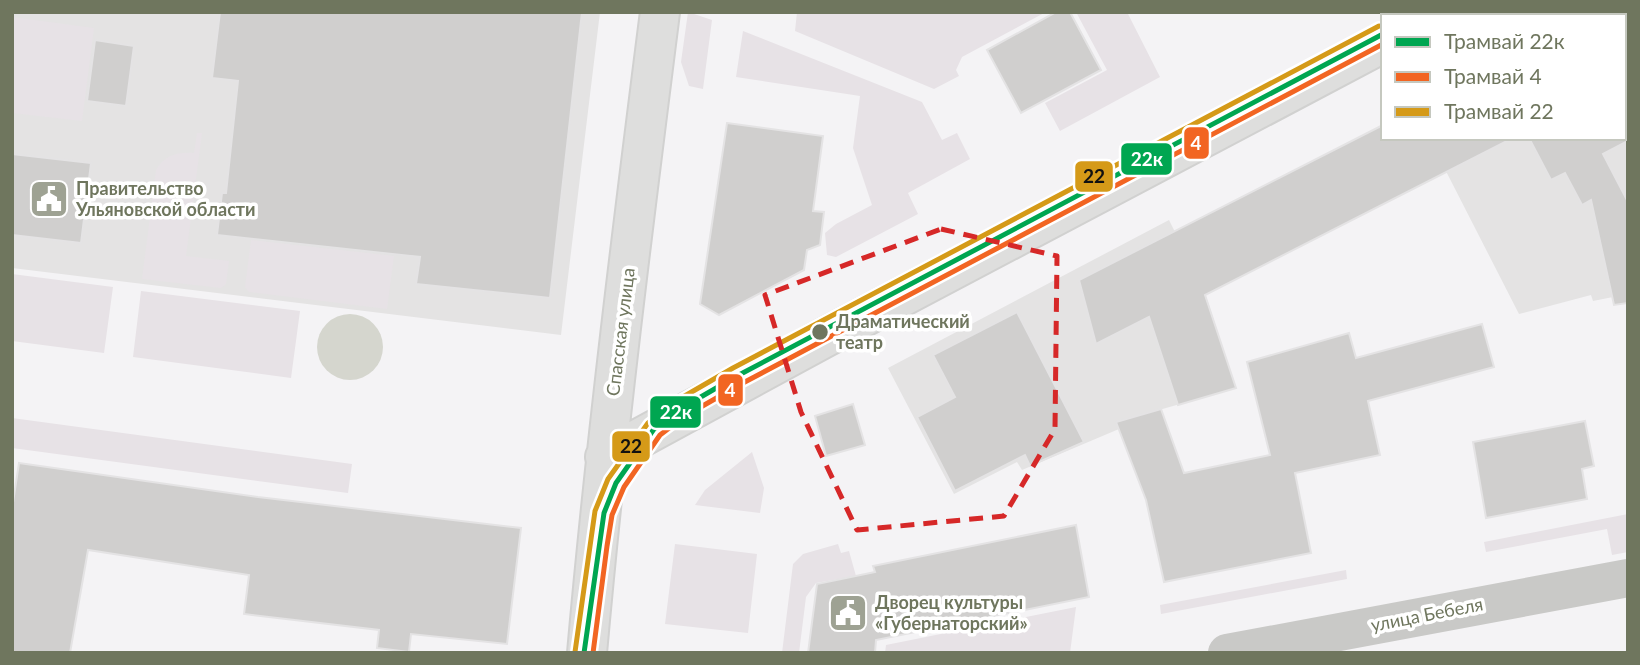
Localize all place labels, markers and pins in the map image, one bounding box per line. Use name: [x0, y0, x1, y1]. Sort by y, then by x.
place label: Правительство Ульяновской области: [75, 177, 256, 220]
public building icon: Правительство Ульяновской области: [28, 178, 70, 220]
place label: Драматический театр: [836, 310, 970, 353]
marker: Драматический театр: [810, 322, 830, 342]
place label: Дворец культуры «Губернаторский»: [875, 591, 1028, 634]
public building icon: Дворец культуры «Губернаторский»: [827, 592, 869, 634]

